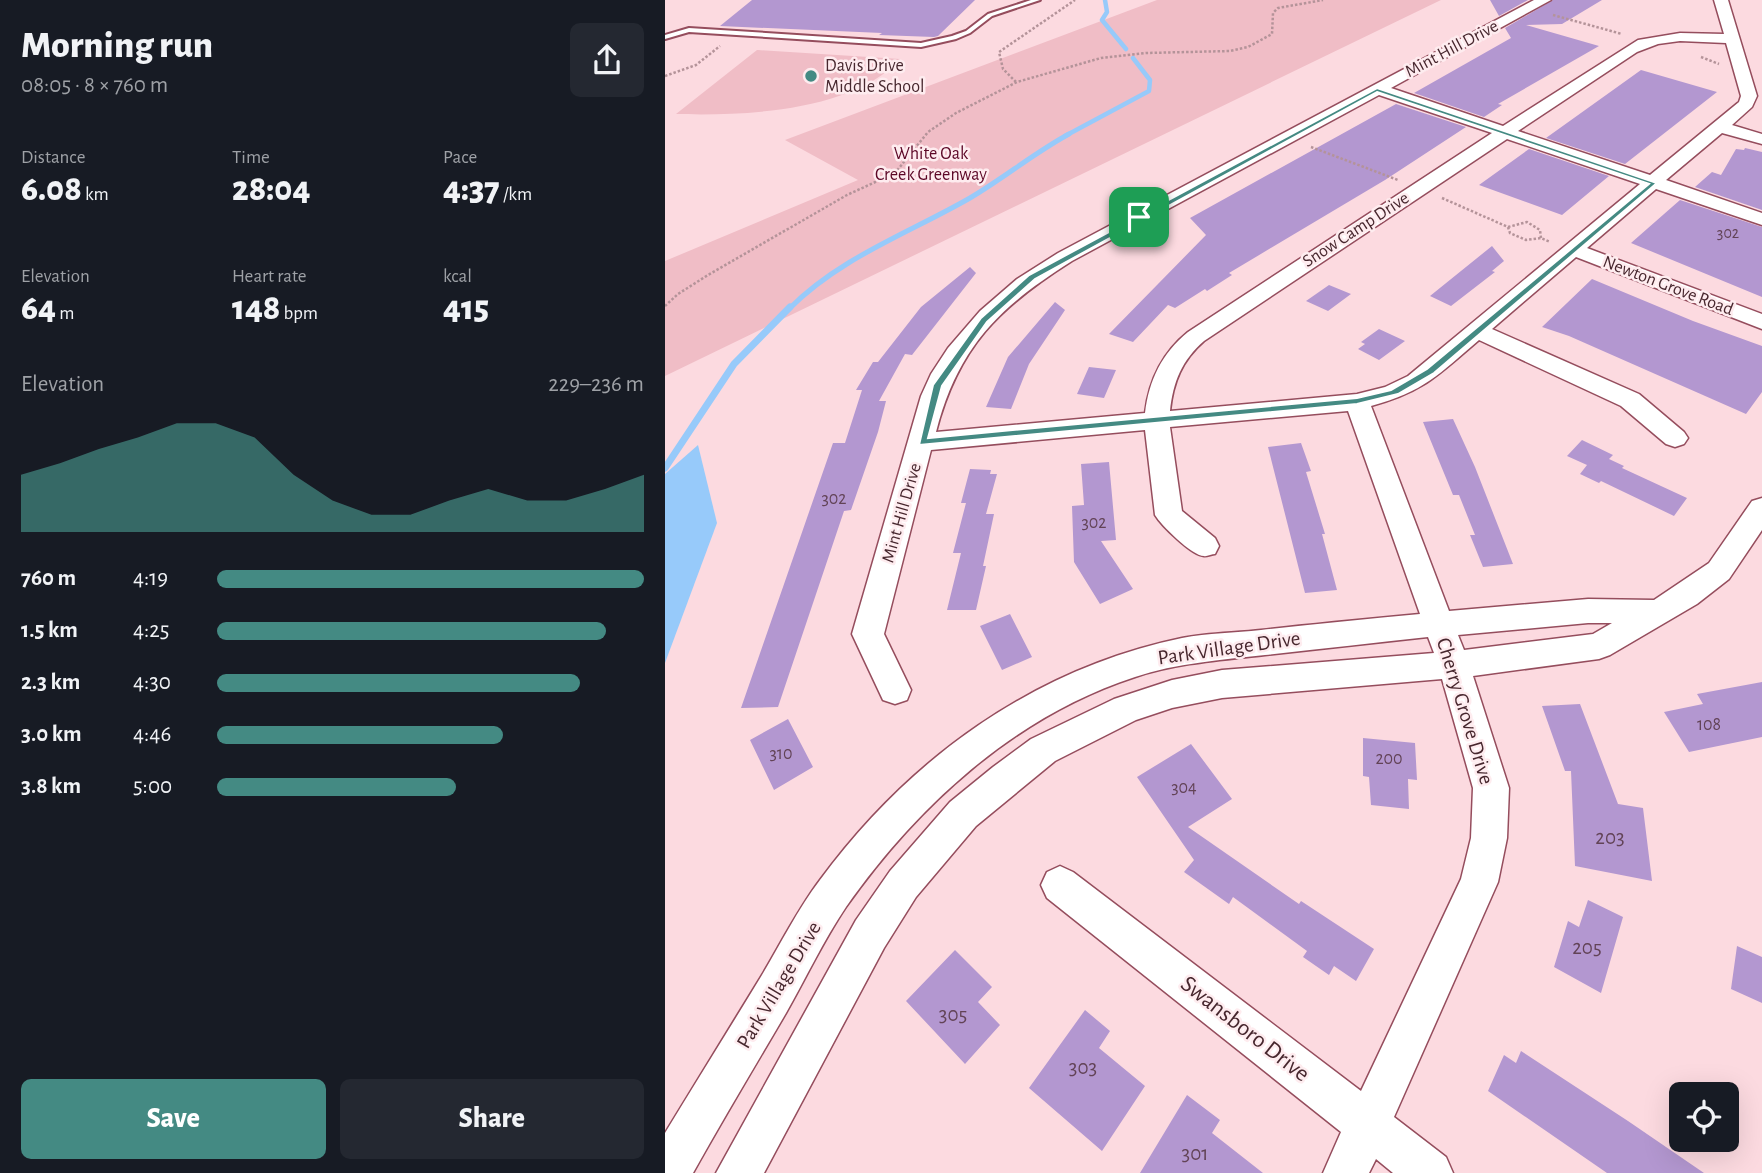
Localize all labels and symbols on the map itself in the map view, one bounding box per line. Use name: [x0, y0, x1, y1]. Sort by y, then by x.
street label: Mint Hill Drive: [1403, 17, 1501, 81]
place label: Davis Drive Middle School: [825, 57, 924, 96]
marker: Davis Drive Middle School: [803, 68, 819, 84]
park label: White Oak Creek Greenway: [875, 145, 987, 184]
pin: [1109, 187, 1169, 247]
street label: Snow Camp Drive: [1300, 189, 1412, 271]
house number: 302: [1717, 225, 1739, 241]
street label: Newton Grove Road: [1600, 253, 1736, 319]
street label: Mint Hill Drive: [879, 461, 925, 565]
house number: 302: [821, 490, 847, 508]
house number: 302: [1081, 514, 1107, 532]
street label: Park Village Drive: [1156, 628, 1302, 668]
street label: Cherry Grove Drive: [1433, 635, 1497, 787]
house number: 108: [1697, 716, 1721, 734]
house number: 310: [769, 745, 793, 763]
house number: 200: [1375, 750, 1403, 768]
house number: 304: [1171, 779, 1197, 797]
house number: 203: [1595, 827, 1625, 848]
street label: Park Village Drive: [733, 918, 825, 1052]
house number: 205: [1572, 937, 1602, 958]
street label: Swansboro Drive: [1176, 972, 1314, 1086]
house number: 305: [939, 1004, 967, 1025]
house number: 303: [1069, 1057, 1097, 1078]
house number: 301: [1182, 1143, 1208, 1164]

